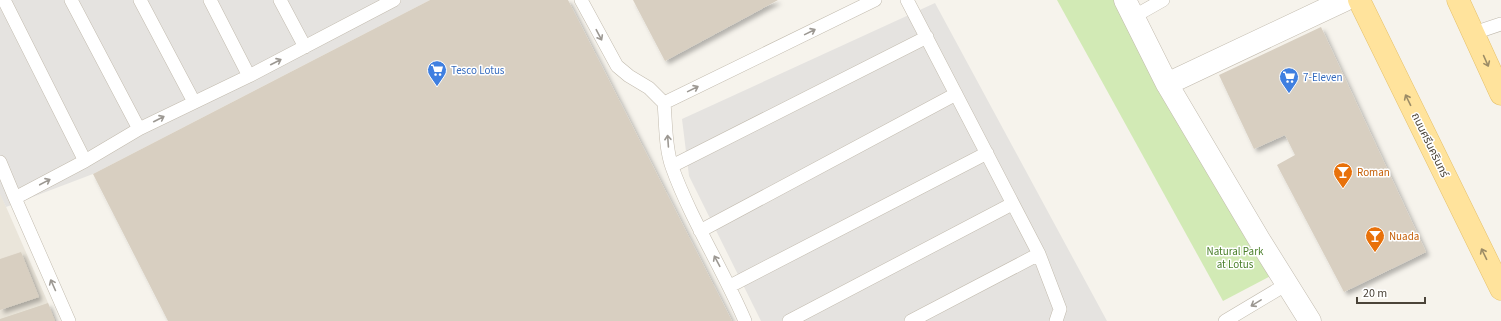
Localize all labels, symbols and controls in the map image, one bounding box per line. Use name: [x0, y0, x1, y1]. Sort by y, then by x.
one-way arrow: [595, 28, 603, 40]
one-way arrow: [804, 28, 816, 35]
one-way arrow: [1483, 55, 1490, 67]
one-way arrow: [269, 58, 281, 65]
supermarket icon: Tesco Lotus: [426, 59, 448, 87]
place label: Tesco Lotus: [451, 63, 505, 78]
supermarket icon: 7-Eleven: [1278, 66, 1300, 94]
place label: 7-Eleven: [1303, 70, 1343, 85]
one-way arrow: [687, 85, 699, 92]
one-way arrow: [1404, 94, 1411, 106]
street label: ถนนศรีนครินทร์: [1408, 110, 1452, 180]
one-way arrow: [153, 115, 165, 122]
one-way arrow: [664, 135, 671, 148]
bar icon: Roman: [1332, 161, 1354, 189]
place label: Roman: [1357, 165, 1390, 180]
one-way arrow: [39, 177, 51, 185]
bar icon: Nuada: [1364, 225, 1386, 253]
place label: Nuada: [1389, 229, 1419, 244]
park label: Natural Park at Lotus: [1207, 244, 1264, 272]
one-way arrow: [1480, 249, 1487, 261]
one-way arrow: [712, 255, 720, 267]
scale bar: [1357, 279, 1425, 305]
one-way arrow: [49, 280, 56, 292]
text: 20 m: [1363, 285, 1387, 302]
one-way arrow: [1250, 299, 1262, 307]

